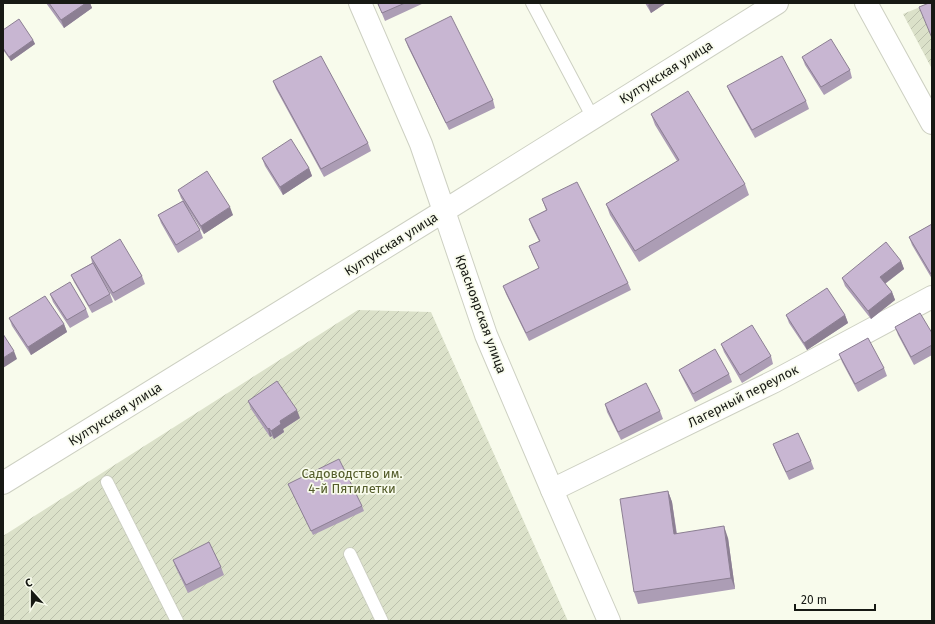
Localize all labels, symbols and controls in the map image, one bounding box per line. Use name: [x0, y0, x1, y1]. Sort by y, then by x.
street label: Култукская улица: [617, 37, 715, 107]
street label: Култукская улица: [342, 209, 440, 279]
street label: Красноярская улица: [453, 253, 509, 375]
street label: Лагерный переулок: [685, 362, 801, 430]
street label: Култукская улица: [66, 379, 164, 449]
park label: Садоводство им. 4-й Пятилетки: [301, 466, 403, 496]
north arrow: [12, 572, 52, 612]
text: С: [23, 576, 35, 590]
scale bar: [795, 586, 875, 612]
text: 20 m: [801, 593, 827, 607]

